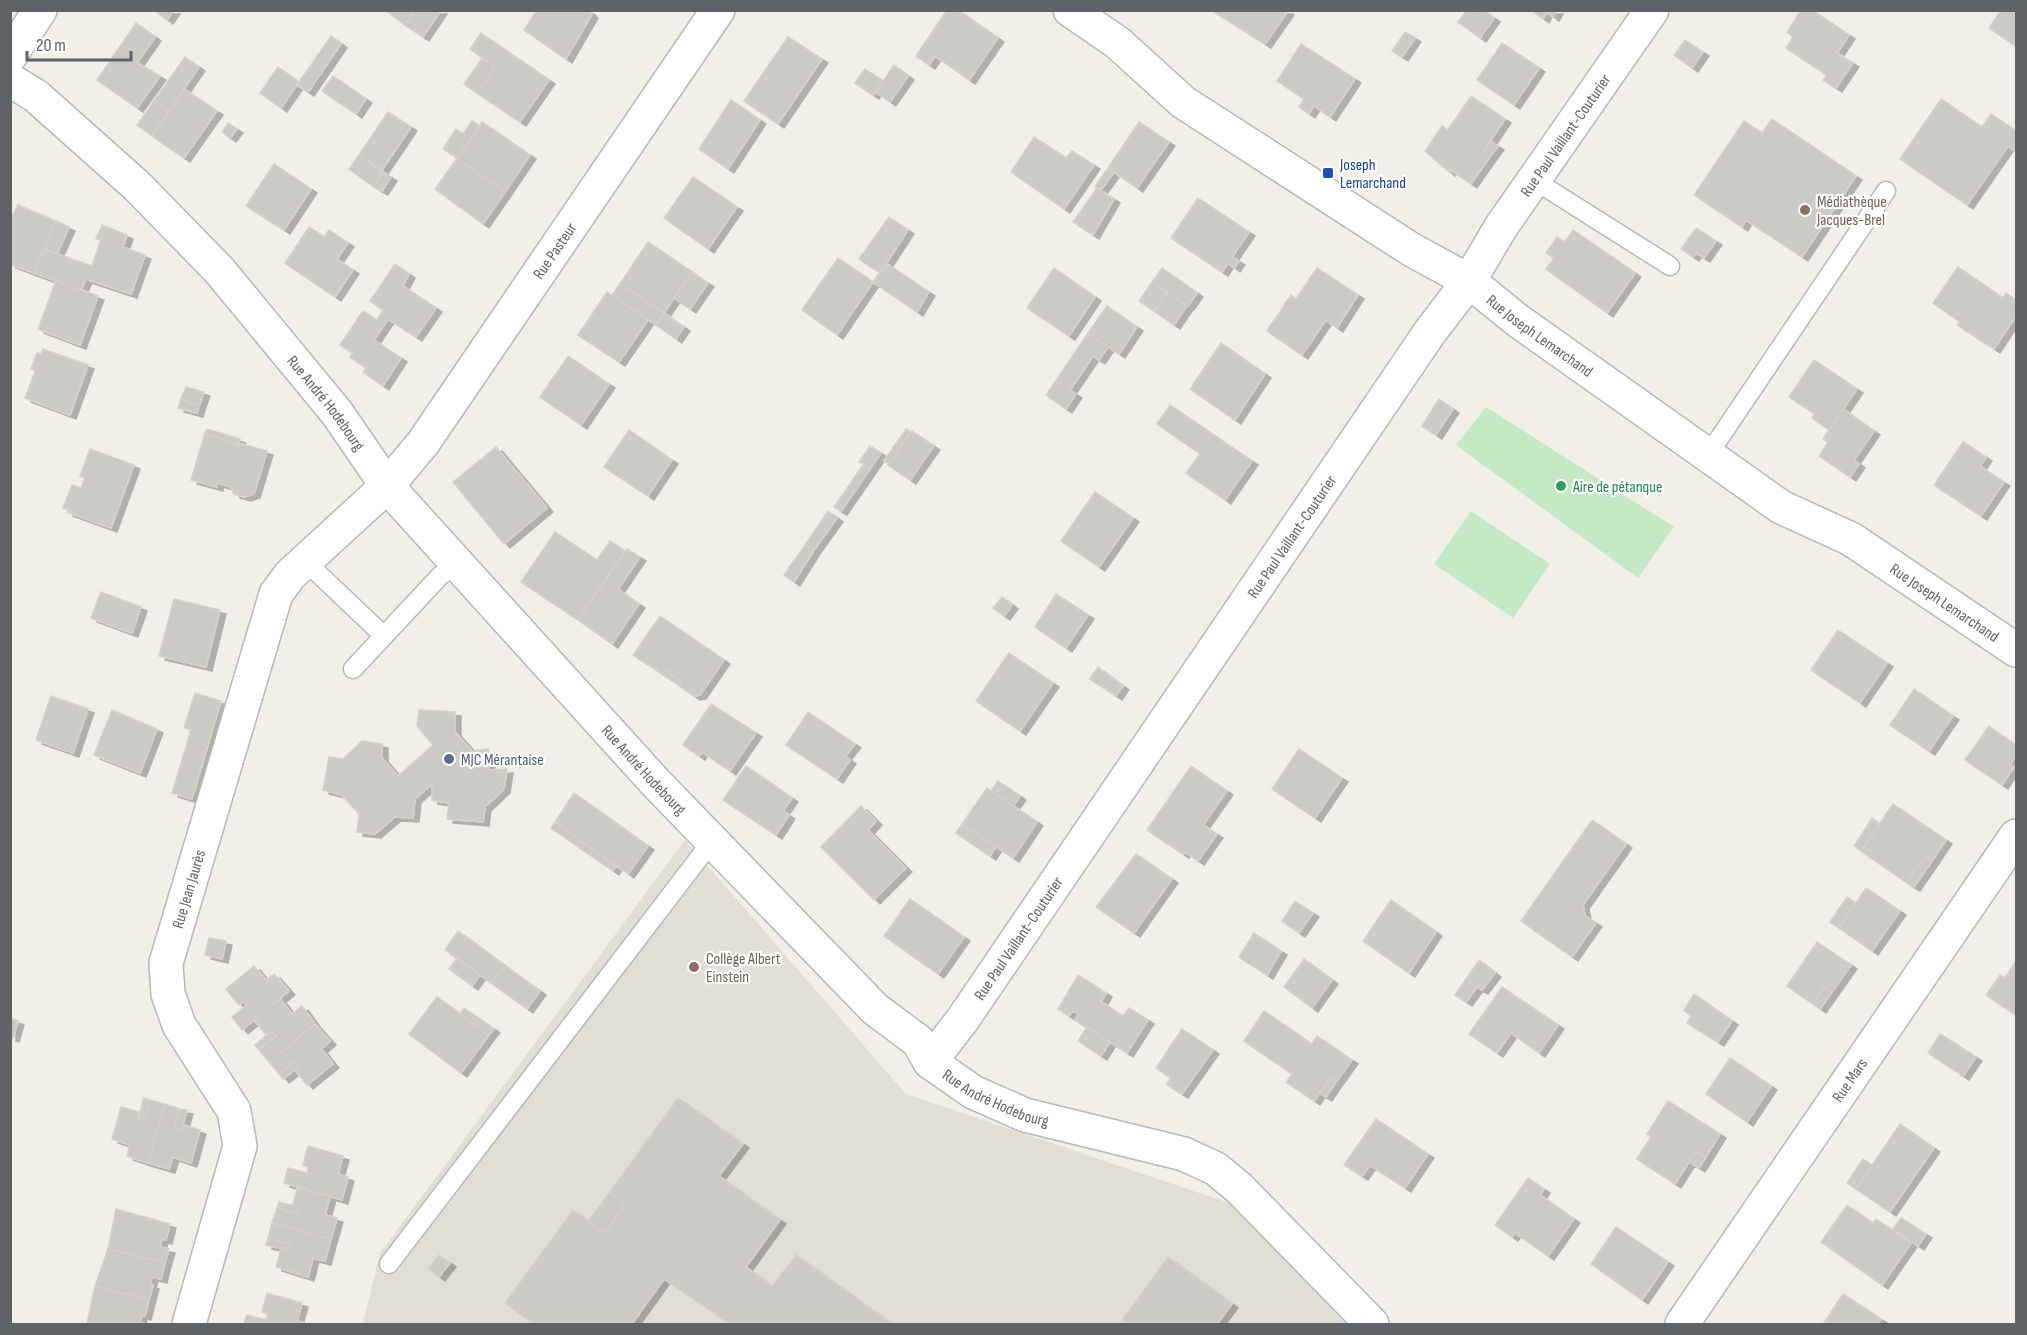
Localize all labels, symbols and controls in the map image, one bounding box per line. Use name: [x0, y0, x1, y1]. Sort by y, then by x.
scale bar: [27, 24, 130, 62]
text: 20 m: [36, 35, 66, 56]
street label: Rue Paul Vaillant-Couturier: [1517, 71, 1616, 201]
place label: Joseph Lemarchand: [1339, 156, 1406, 193]
marker: Joseph Lemarchand: [1321, 166, 1335, 180]
place label: Médiathèque Jacques-Brel: [1816, 193, 1887, 230]
marker: Médiathèque Jacques-Brel: [1798, 203, 1812, 217]
street label: Rue Pasteur: [529, 219, 581, 283]
street label: Rue Joseph Lemarchand: [1482, 291, 1596, 382]
street label: Rue André Hodebourg: [282, 352, 368, 455]
street label: Rue Paul Vaillant-Couturier: [1244, 471, 1341, 602]
place label: Aire de pétanque: [1572, 478, 1662, 497]
marker: Aire de pétanque: [1554, 479, 1568, 493]
street label: Rue Joseph Lemarchand: [1886, 560, 2002, 647]
street label: Rue André Hodebourg: [597, 722, 690, 819]
place label: MJC Mérantaise: [461, 751, 544, 770]
marker: MJC Mérantaise: [442, 752, 456, 766]
street label: Rue Jean Jaurès: [169, 848, 210, 931]
street label: Rue Paul Vaillant-Couturier: [971, 873, 1068, 1004]
place label: Collège Albert Einstein: [706, 950, 781, 987]
marker: Collège Albert Einstein: [687, 960, 701, 974]
street label: Rue Mars: [1829, 1055, 1872, 1106]
street label: Rue André Hodebourg: [938, 1066, 1050, 1131]

